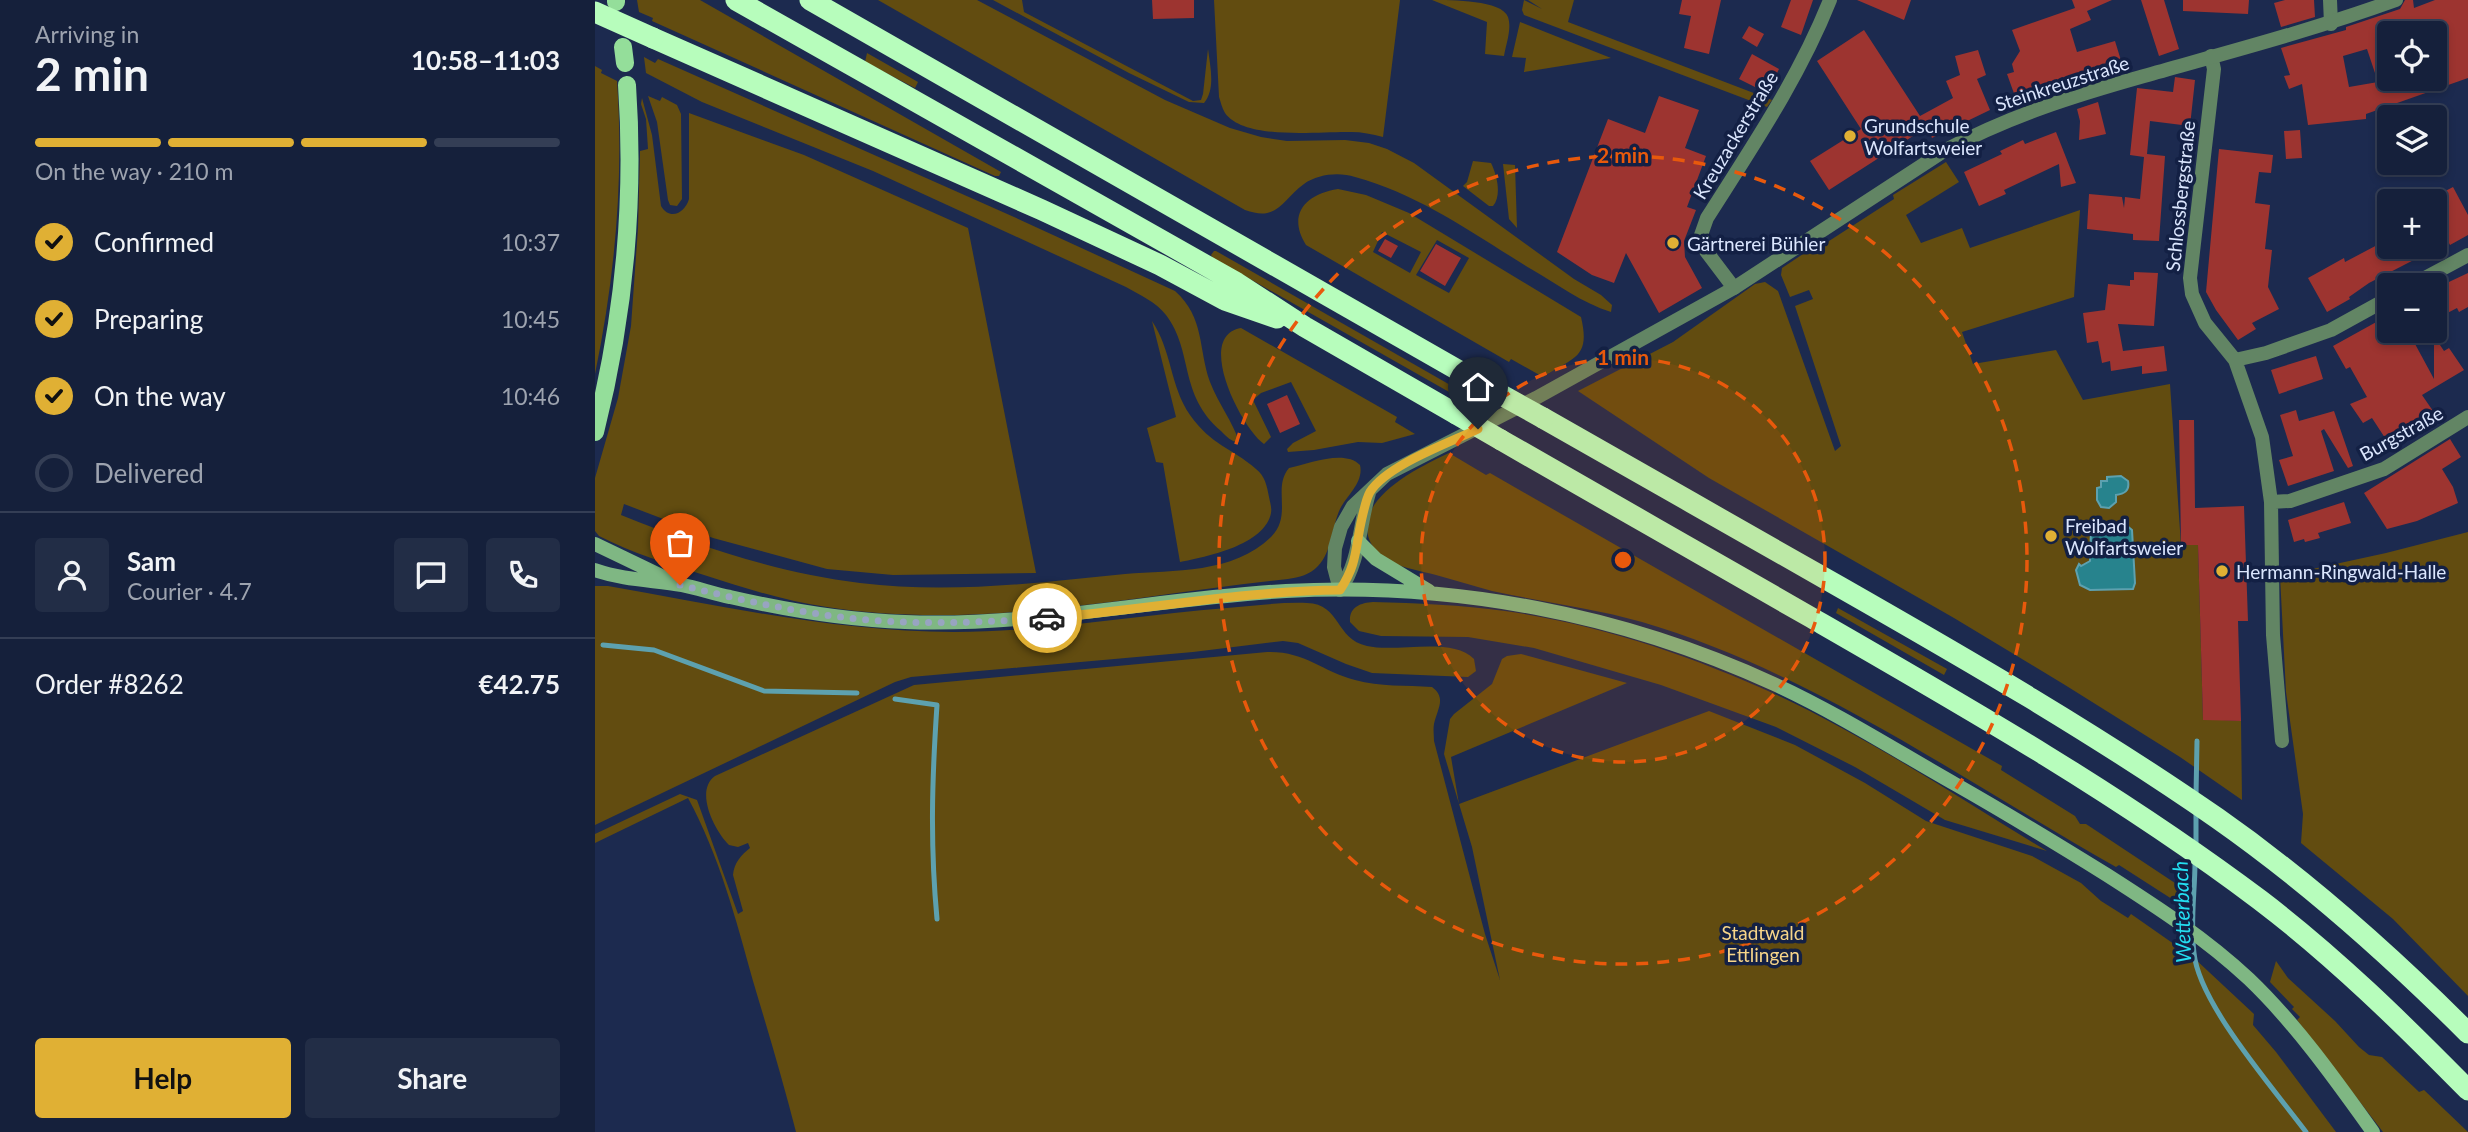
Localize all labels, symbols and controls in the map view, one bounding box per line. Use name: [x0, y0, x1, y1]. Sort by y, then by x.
text: Arriving in: [35, 20, 139, 48]
map controls: [2377, 21, 2447, 343]
button: locate: [2377, 21, 2447, 91]
text: 10:58–11:03: [411, 44, 560, 76]
text: 2 min: [35, 46, 149, 101]
street label: Steinkreuzstraße: [1992, 51, 2132, 115]
street label: Kreuzackerstraße: [1688, 67, 1782, 203]
button: layers: [2377, 105, 2447, 175]
place label: Grundschule Wolfartsweier: [1864, 114, 1982, 159]
street label: Schlossbergstraße: [2161, 120, 2199, 272]
marker: Grundschule Wolfartsweier: [1842, 128, 1858, 144]
text: 2 min: [1597, 142, 1649, 167]
text: On the way · 210 m: [35, 157, 234, 185]
button: +: [2377, 189, 2447, 259]
icon: check: [35, 223, 73, 261]
text: Confirmed: [94, 226, 214, 258]
text: 10:37: [501, 228, 560, 256]
place label: Gärtnerei Bühler: [1687, 232, 1825, 255]
marker: Gärtnerei Bühler: [1665, 235, 1681, 251]
button: −: [2377, 273, 2447, 343]
icon: check: [35, 300, 73, 338]
text: Preparing: [94, 303, 203, 335]
text: 10:45: [501, 305, 560, 333]
text: 1 min: [1597, 344, 1649, 369]
pin: [1448, 357, 1508, 429]
icon: home: [1459, 368, 1497, 406]
icon: check: [35, 377, 73, 415]
text: On the way: [94, 380, 226, 412]
text: 10:46: [501, 382, 560, 410]
street label: Burgstraße: [2355, 401, 2447, 465]
text: Delivered: [94, 457, 204, 489]
pin: [650, 513, 710, 585]
place label: Freibad Wolfartsweier: [2065, 514, 2183, 559]
icon: bag: [661, 524, 699, 562]
marker: Freibad Wolfartsweier: [2043, 528, 2059, 544]
button: person: [35, 538, 109, 612]
button: chat: [394, 538, 468, 612]
button: phone: [486, 538, 560, 612]
text: Sam: [127, 545, 176, 577]
centre of rings: [1611, 548, 1635, 572]
place label: Hermann-Ringwald-Halle: [2236, 560, 2446, 583]
marker: Hermann-Ringwald-Halle: [2214, 563, 2230, 579]
text: Courier · 4.7: [127, 577, 252, 605]
courier: [1012, 583, 1082, 653]
icon: car: [1028, 599, 1066, 637]
text: Order #8262: [35, 668, 184, 700]
text: €42.75: [478, 668, 560, 700]
water label: Wetterbach: [2167, 861, 2195, 963]
park label: Stadtwald Ettlingen: [1722, 921, 1804, 966]
button: Help: [35, 1038, 291, 1118]
button: Share: [305, 1038, 560, 1118]

